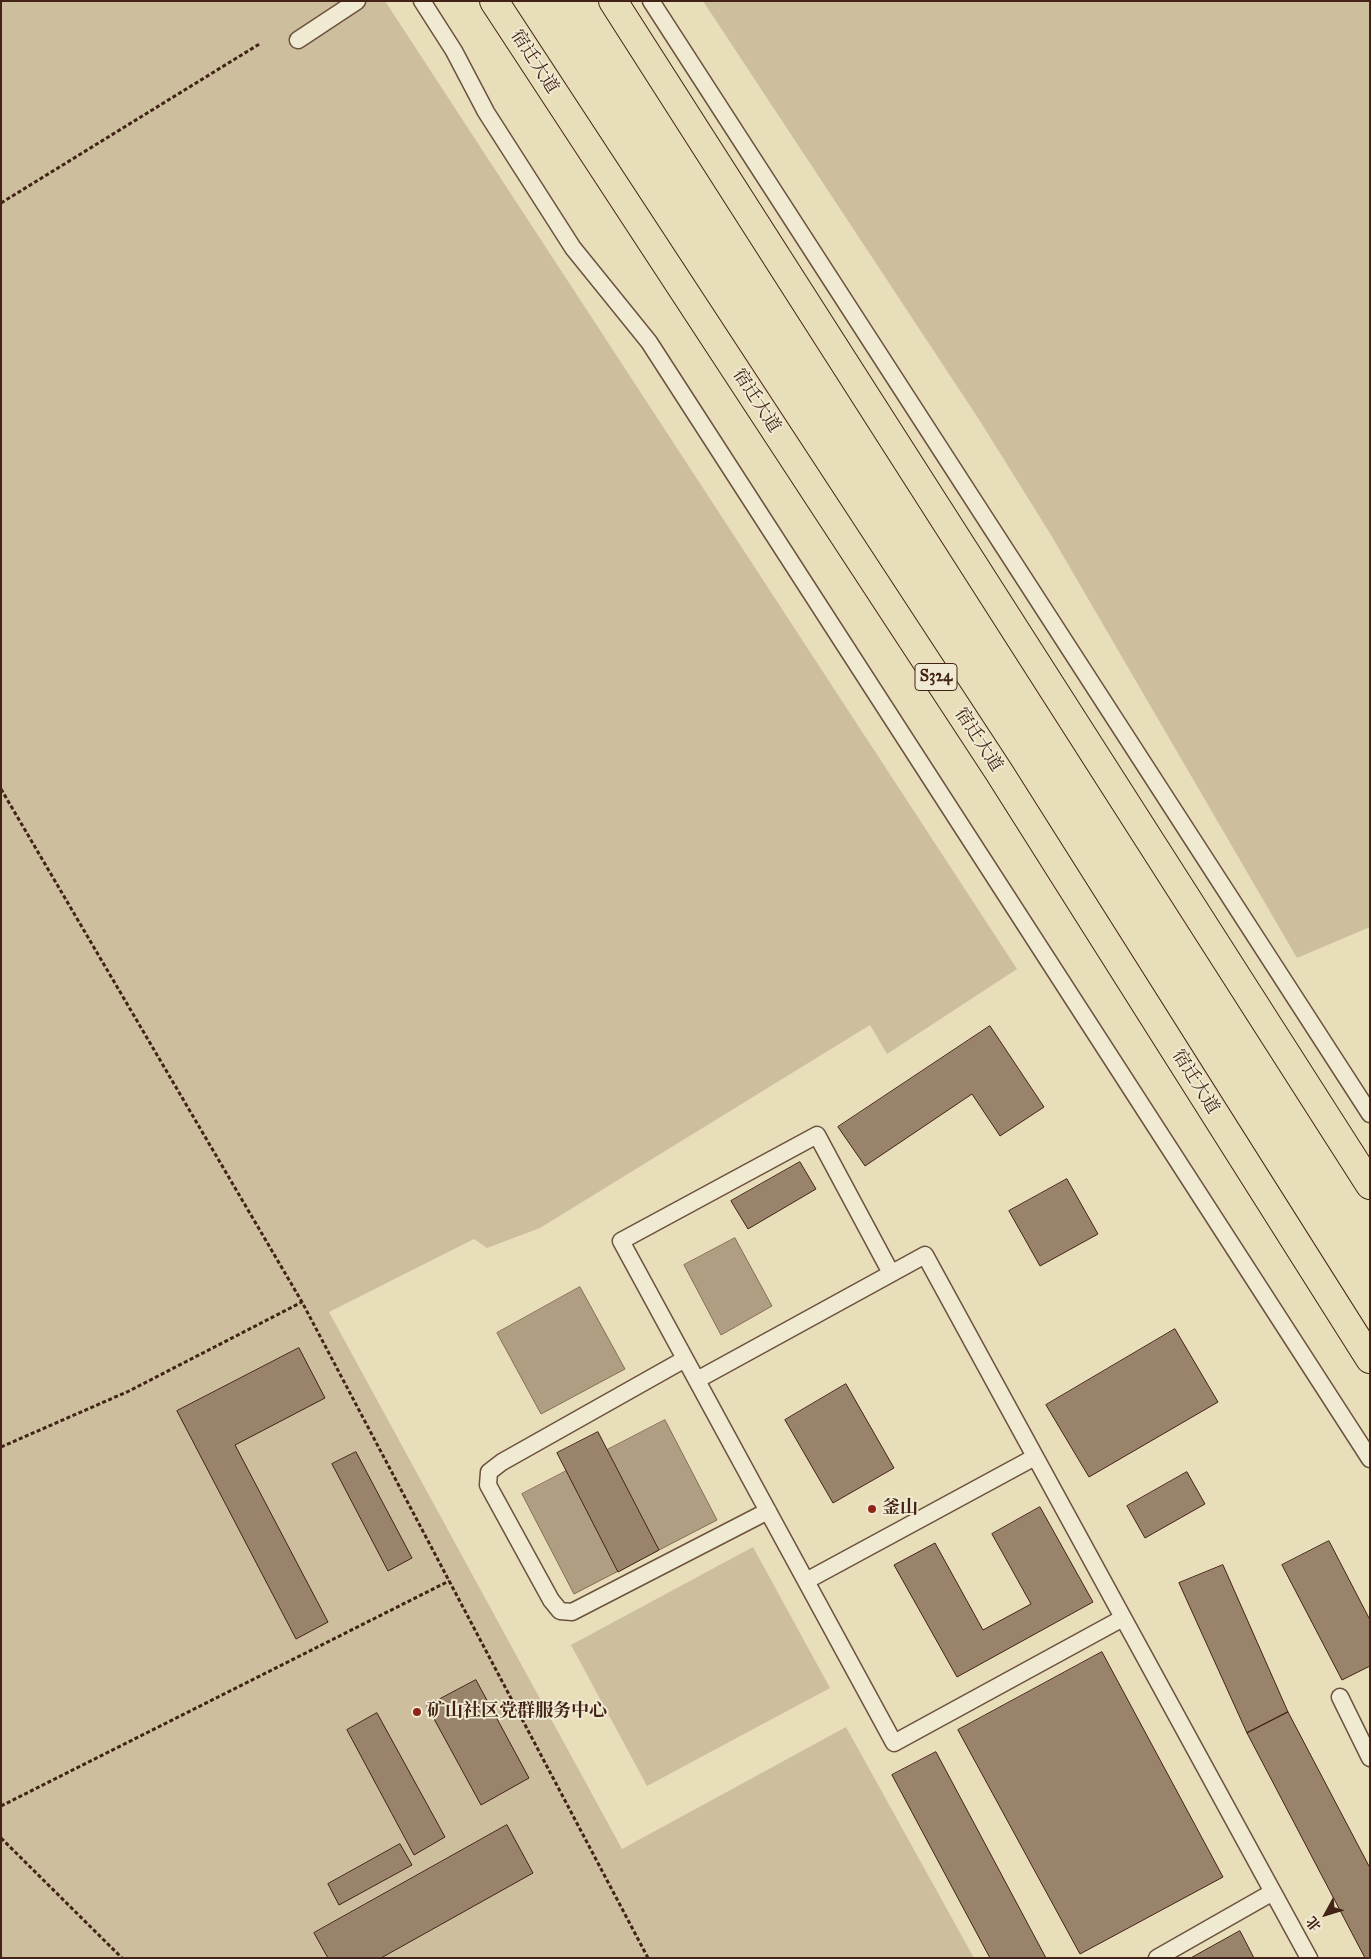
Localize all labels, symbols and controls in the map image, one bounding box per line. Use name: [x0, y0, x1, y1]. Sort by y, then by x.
street label: 宿迁大道: [505, 26, 563, 98]
street label: 宿迁大道: [727, 365, 785, 437]
road number: S324: [915, 664, 957, 690]
street label: 宿迁大道: [949, 704, 1007, 776]
street label: 宿迁大道: [1167, 1046, 1223, 1118]
place label: 釜山: [882, 1498, 918, 1520]
marker: 釜山: [866, 1503, 878, 1515]
place label: 矿山社区党群服务中心: [427, 1701, 607, 1723]
marker: 矿山社区党群服务中心: [411, 1706, 423, 1718]
north arrow: [1301, 1889, 1351, 1939]
text: 北: [1303, 1913, 1325, 1935]

